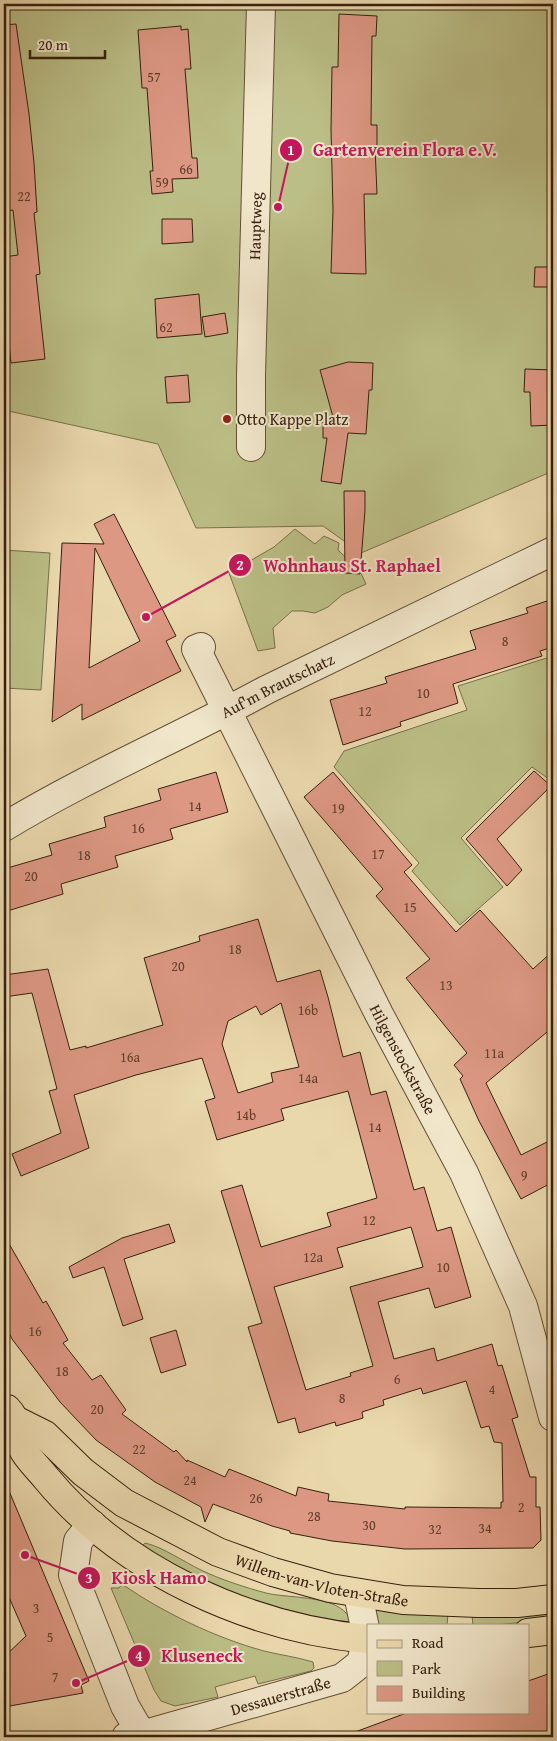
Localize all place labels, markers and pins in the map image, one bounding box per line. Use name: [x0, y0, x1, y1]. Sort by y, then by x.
callout: Gartenverein Flora e.V.: [278, 133, 507, 166]
place label: Otto Kappe Platz: [237, 407, 348, 431]
marker: Otto Kappe Platz: [221, 413, 233, 425]
callout: Wohnhaus St. Raphael: [228, 549, 450, 582]
callout: Kiosk Hamo: [77, 1561, 217, 1594]
callout: Kluseneck: [127, 1639, 253, 1672]

